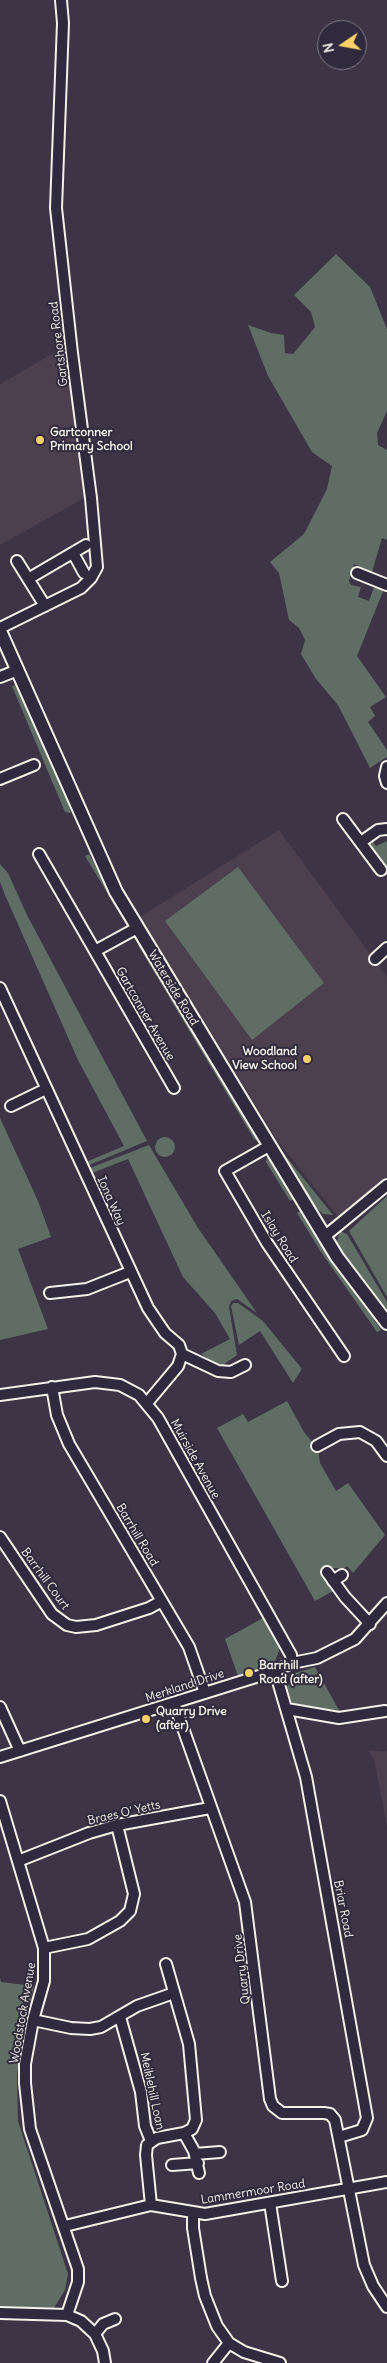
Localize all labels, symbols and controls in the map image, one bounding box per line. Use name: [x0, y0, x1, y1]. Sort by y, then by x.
north arrow: [317, 20, 367, 70]
text: N: [318, 41, 338, 55]
street label: Gartshore Road: [47, 301, 71, 387]
place label: Gartconner Primary School: [50, 426, 133, 454]
marker: Gartconner Primary School: [34, 434, 46, 446]
street label: Waterside Road: [145, 948, 201, 1028]
street label: Gartconner Avenue: [112, 965, 178, 1063]
place label: Woodland View School: [232, 1045, 297, 1073]
marker: Woodland View School: [301, 1053, 313, 1065]
street label: Iona Way: [94, 1174, 128, 1228]
street label: Islay Road: [258, 1209, 300, 1265]
street label: Muirside Avenue: [167, 1417, 223, 1501]
street label: Barrhill Road: [113, 1501, 161, 1569]
street label: Barrhill Court: [18, 1545, 72, 1613]
place label: Barrhill Road (after): [259, 1659, 323, 1687]
street label: Merkland Drive: [144, 1666, 226, 1706]
marker: Barrhill Road (after): [243, 1667, 255, 1679]
place label: Quarry Drive (after): [156, 1705, 227, 1733]
marker: Quarry Drive (after): [140, 1713, 152, 1725]
street label: Braes O' Yetts: [86, 1798, 162, 1828]
street label: Briar Road: [330, 1879, 356, 1939]
street label: Quarry Drive: [231, 1933, 253, 2005]
street label: Woodstock Avenue: [7, 1961, 39, 2065]
street label: Meiklehill Loan: [137, 2051, 167, 2131]
street label: Lammermoor Road: [200, 2177, 306, 2207]

